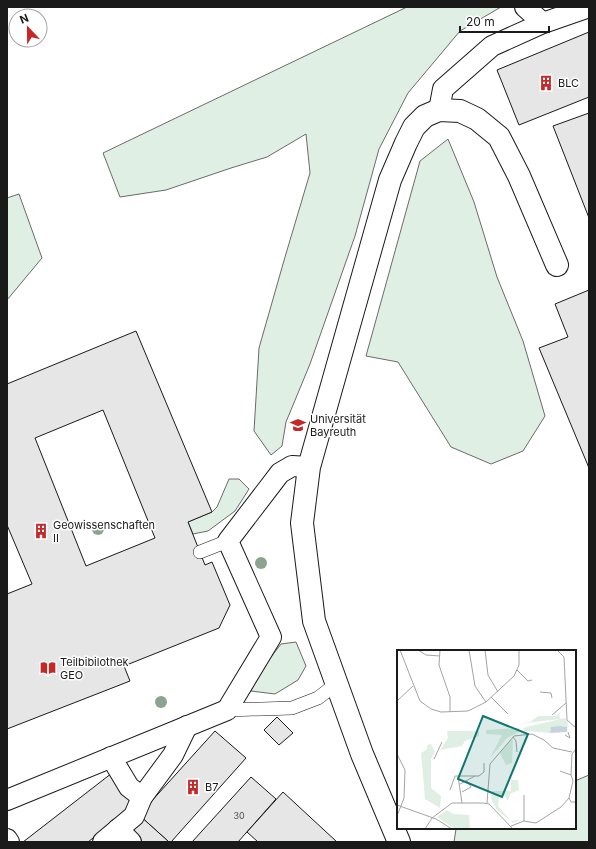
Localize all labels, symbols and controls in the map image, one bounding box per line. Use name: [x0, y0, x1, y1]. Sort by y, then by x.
north arrow: [8, 8, 48, 48]
scale bar: [460, 8, 549, 34]
text: N: [18, 11, 31, 27]
text: 20 m: [466, 14, 495, 29]
building icon: BLC: [537, 74, 555, 92]
place label: BLC: [558, 76, 579, 90]
place label: Universität Bayreuth: [310, 412, 366, 439]
school or university icon: Universität Bayreuth: [289, 416, 307, 434]
place label: Geowissenschaften II: [53, 518, 155, 545]
building icon: Geowissenschaften II: [32, 522, 50, 540]
inset map: [397, 650, 576, 829]
place label: Teilbibilothek GEO: [60, 655, 129, 682]
library icon: Teilbibilothek GEO: [39, 659, 57, 677]
building icon: B7: [184, 778, 202, 796]
place label: B7: [205, 780, 218, 794]
house number: 30: [233, 810, 245, 821]

